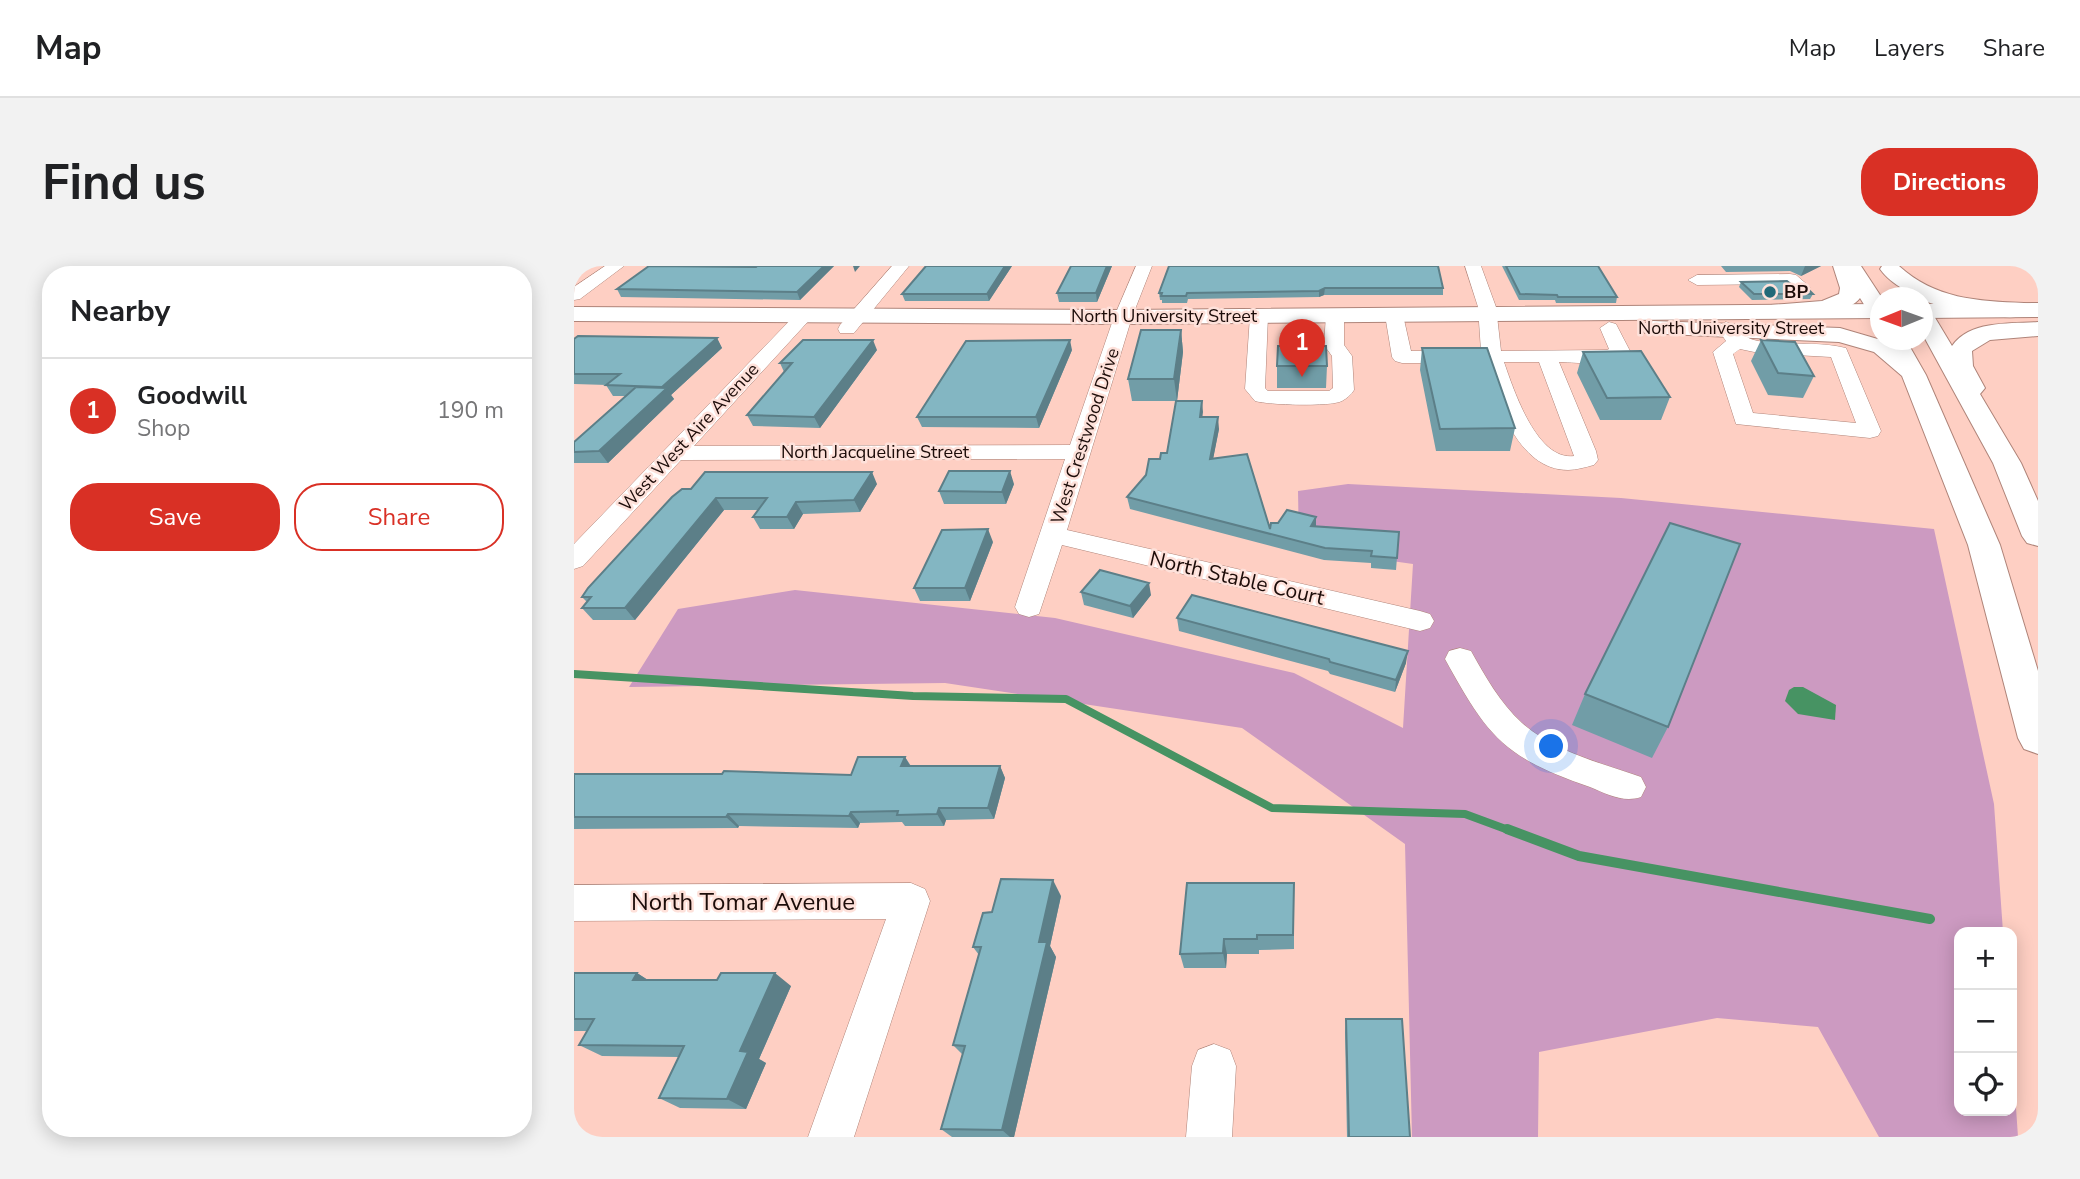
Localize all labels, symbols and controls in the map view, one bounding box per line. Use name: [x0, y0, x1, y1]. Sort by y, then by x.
text: Map: [35, 26, 102, 71]
text: Map: [1789, 32, 1836, 64]
text: Layers: [1874, 32, 1945, 64]
text: Share: [1983, 32, 2045, 64]
button: Directions: [1861, 148, 2038, 216]
text: Find us: [42, 149, 206, 216]
place label: BP: [1784, 280, 1808, 304]
marker: BP: [1762, 284, 1778, 300]
north arrow: [1870, 287, 1933, 350]
text: Nearby: [70, 291, 170, 332]
street label: North University Street: [1071, 304, 1258, 328]
street label: North University Street: [1638, 316, 1825, 340]
pin: 1: [1279, 319, 1325, 377]
street label: West Crestwood Drive: [1045, 345, 1125, 527]
street label: West West Aire Avenue: [614, 358, 764, 516]
text: Goodwill: [137, 378, 247, 413]
text: 1: [86, 395, 100, 426]
text: 190 m: [437, 395, 504, 426]
text: Shop: [137, 413, 190, 444]
street label: North Jacqueline Street: [781, 440, 970, 464]
button: Save: [70, 483, 280, 551]
button: Share: [294, 483, 504, 551]
street label: North Stable Court: [1147, 544, 1328, 612]
your location: [1534, 729, 1568, 763]
street label: North Tomar Avenue: [631, 886, 855, 918]
map controls: [1954, 927, 2017, 1116]
button: +: [1954, 927, 2017, 990]
button: −: [1954, 990, 2017, 1053]
button: locate: [1954, 1053, 2017, 1116]

